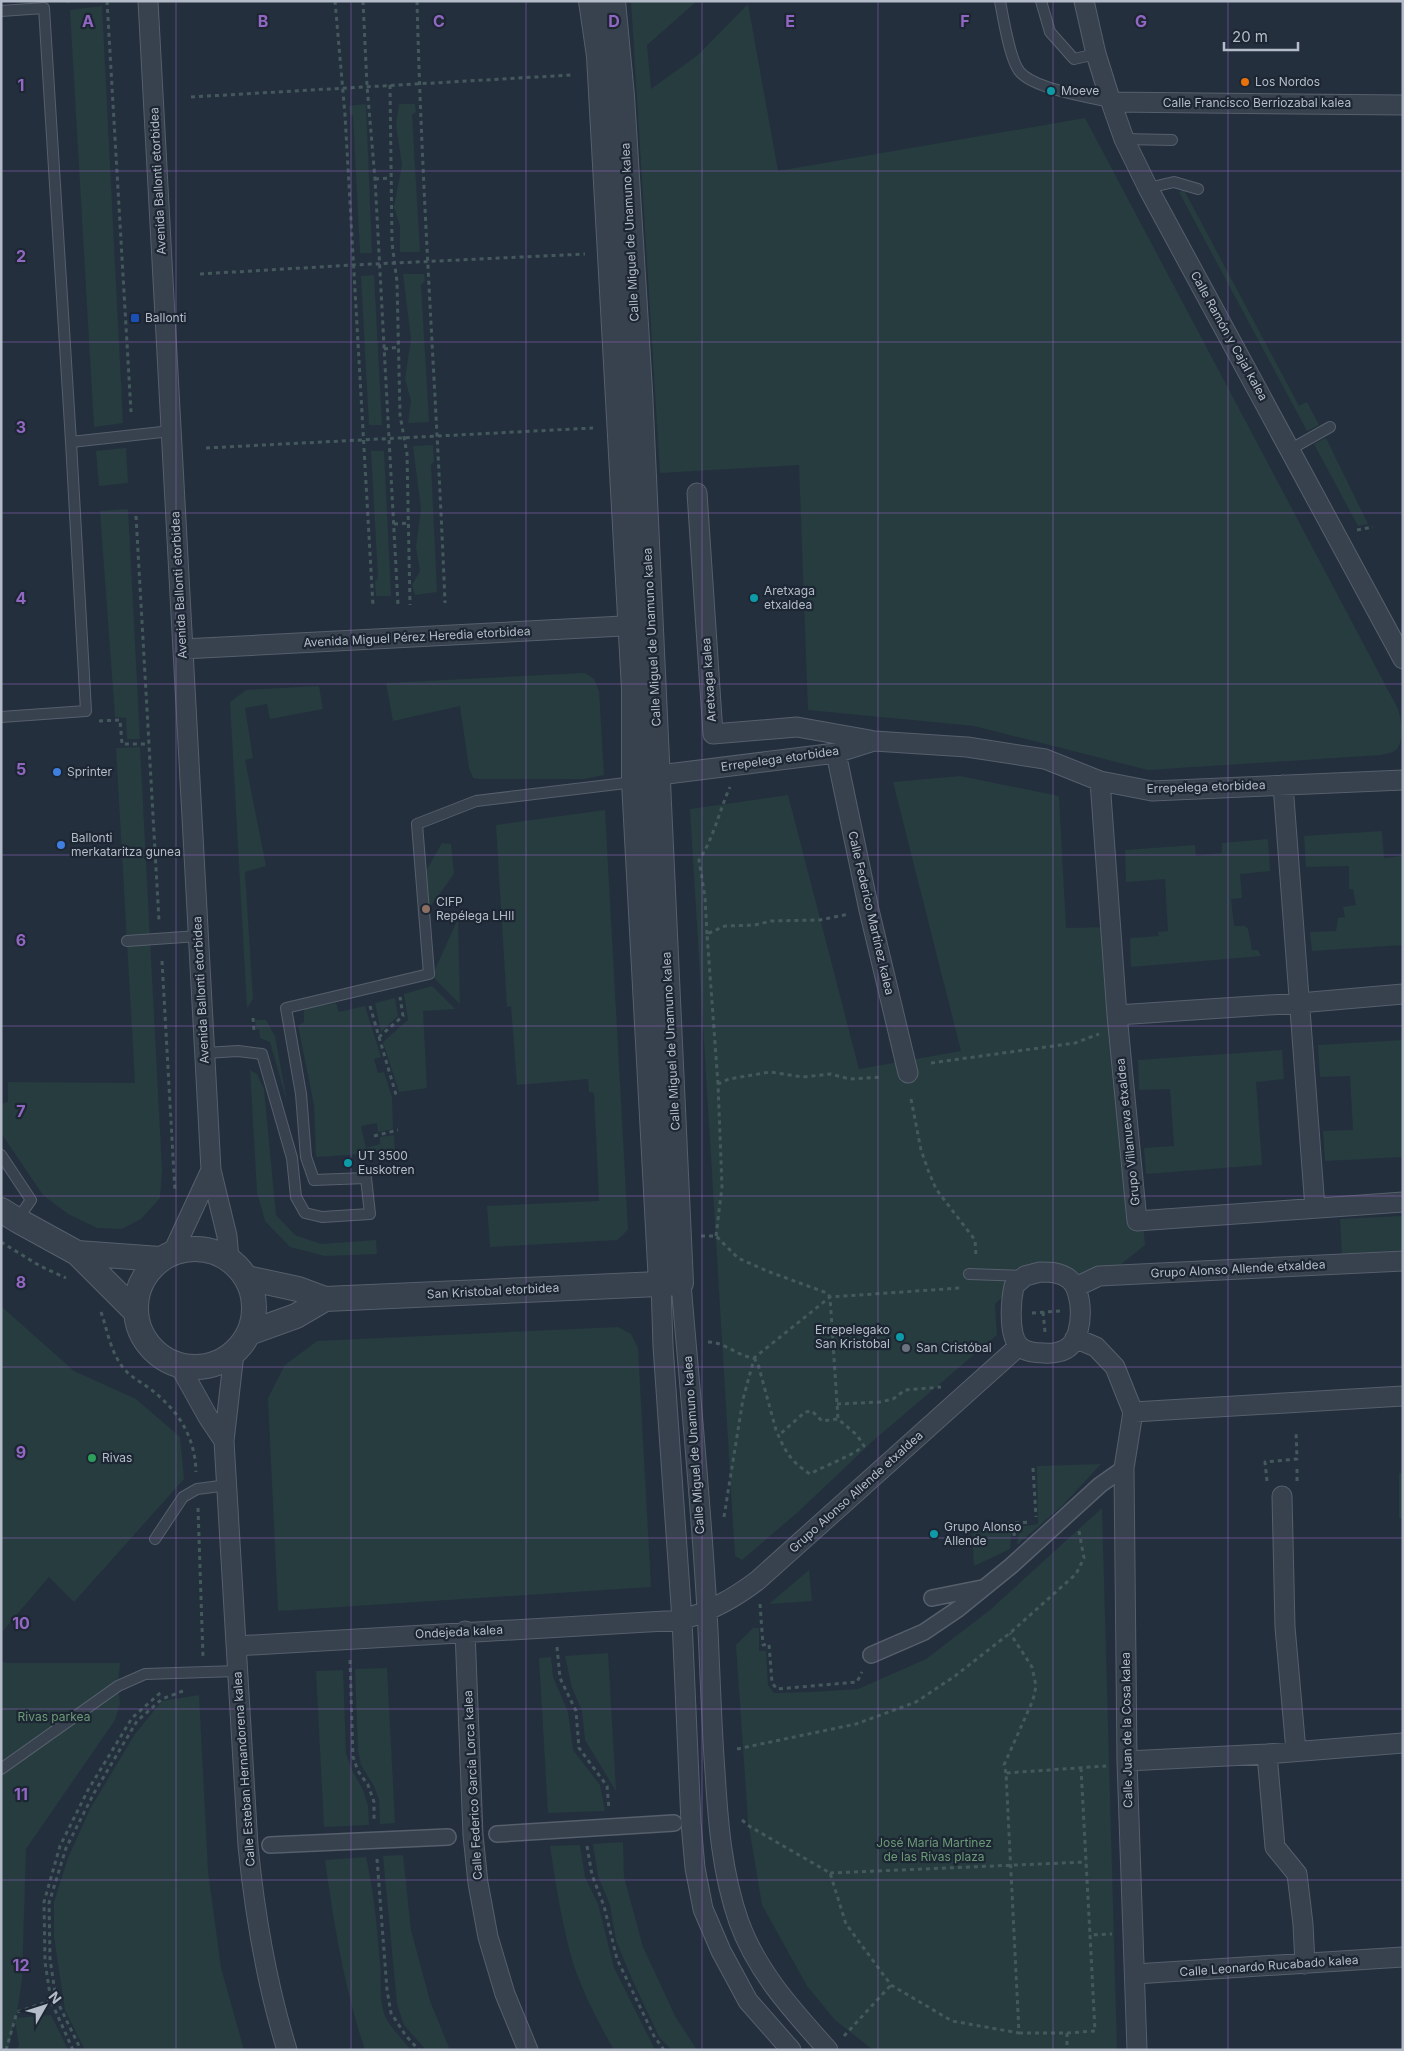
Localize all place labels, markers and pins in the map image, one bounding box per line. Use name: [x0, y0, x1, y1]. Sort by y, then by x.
place label: Los Nordos: [1255, 74, 1320, 89]
marker: Los Nordos: [1239, 76, 1251, 88]
place label: Moeve: [1061, 83, 1099, 98]
marker: Moeve: [1045, 85, 1057, 97]
place label: Ballonti: [145, 310, 187, 325]
marker: Ballonti: [129, 312, 141, 324]
place label: Aretxaga etxaldea: [764, 583, 815, 612]
marker: Aretxaga etxaldea: [748, 592, 760, 604]
place label: Sprinter: [67, 764, 113, 779]
marker: Sprinter: [51, 766, 63, 778]
place label: Ballonti merkataritza gunea: [71, 830, 181, 859]
marker: Ballonti merkataritza gunea: [55, 839, 67, 851]
place label: CIFP Repélega LHII: [436, 894, 514, 923]
marker: CIFP Repélega LHII: [420, 903, 432, 915]
place label: UT 3500 Euskotren: [358, 1148, 414, 1177]
marker: UT 3500 Euskotren: [342, 1157, 354, 1169]
place label: Errepelegako San Kristobal: [815, 1322, 890, 1351]
marker: Errepelegako San Kristobal: [894, 1331, 906, 1343]
place label: San Cristóbal: [916, 1340, 992, 1355]
marker: San Cristóbal: [900, 1342, 912, 1354]
place label: Rivas: [102, 1450, 132, 1465]
marker: Rivas: [86, 1452, 98, 1464]
place label: Grupo Alonso Allende: [944, 1519, 1021, 1548]
marker: Grupo Alonso Allende: [928, 1528, 940, 1540]

